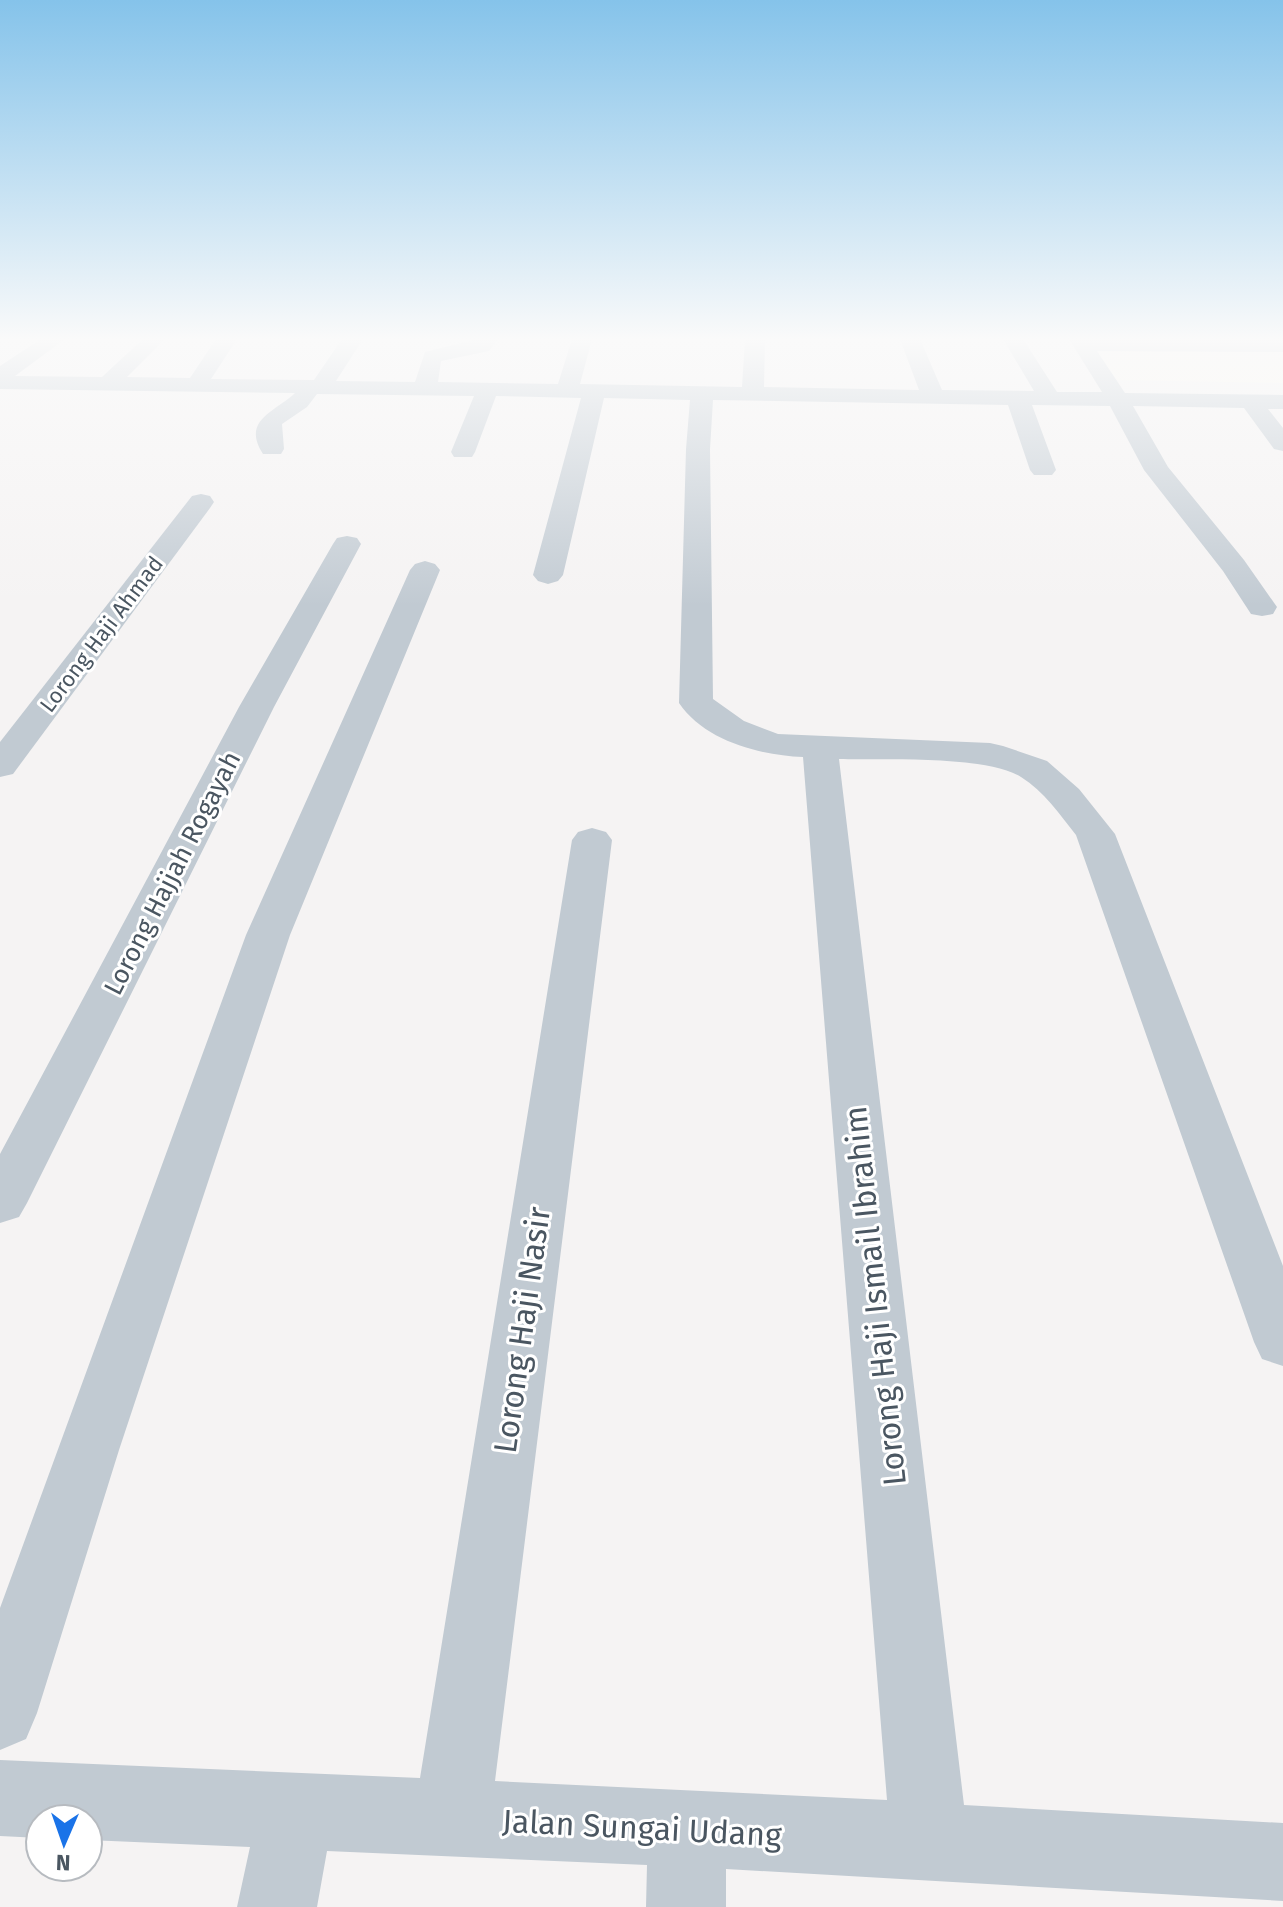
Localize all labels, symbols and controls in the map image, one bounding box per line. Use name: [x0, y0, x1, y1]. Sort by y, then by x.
street label: Lorong Haji Ahmad: [34, 551, 169, 718]
street label: Lorong Hajjah Rogayah: [98, 746, 247, 1000]
street label: Lorong Haji Ismail Ibrahim: [836, 1104, 914, 1488]
street label: Lorong Haji Nasir: [486, 1204, 558, 1456]
street label: Jalan Sungai Udang: [501, 1802, 783, 1854]
north arrow: [24, 1803, 104, 1883]
text: N: [56, 1849, 71, 1876]

